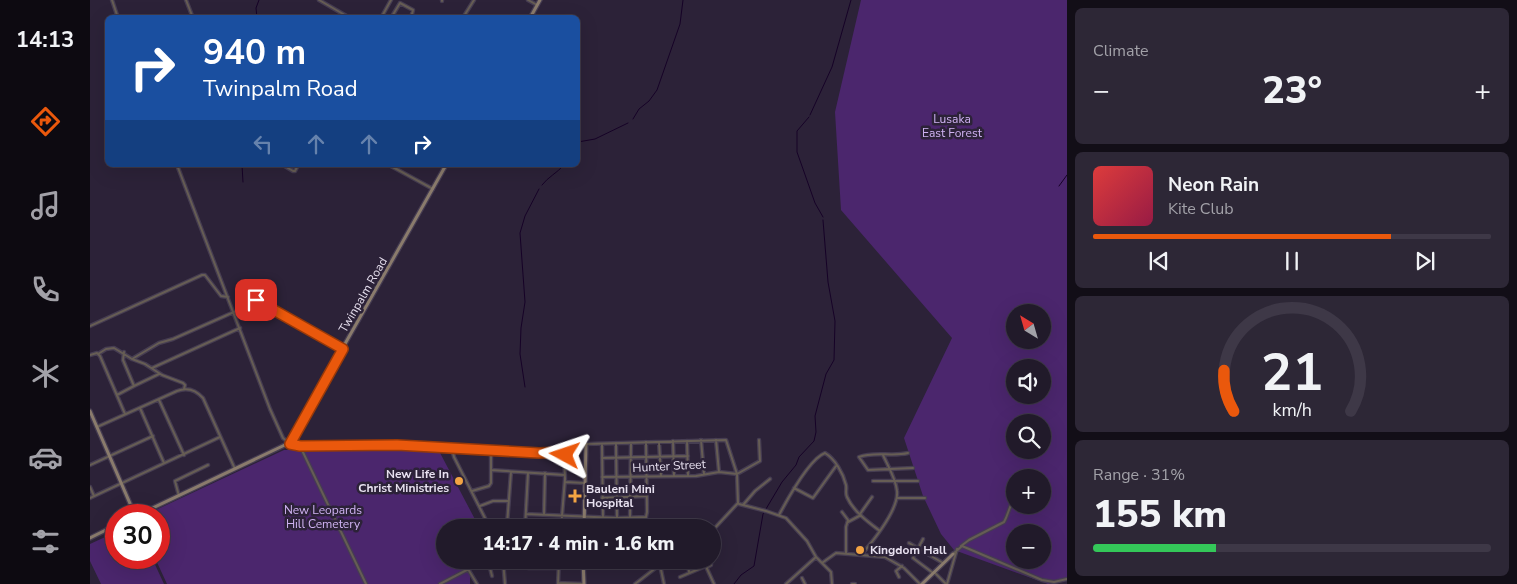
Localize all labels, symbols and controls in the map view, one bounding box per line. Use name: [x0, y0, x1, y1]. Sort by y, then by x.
text: 14:13: [16, 25, 74, 55]
text: 940 m: [203, 29, 306, 76]
icon: right: [120, 35, 185, 100]
text: Climate: [1093, 40, 1148, 62]
text: 23°: [1262, 65, 1322, 116]
text: −: [1093, 72, 1110, 110]
text: +: [1474, 72, 1491, 110]
text: Twinpalm Road: [203, 74, 358, 104]
icon: directions: [28, 104, 63, 139]
park label: Lusaka East Forest: [922, 111, 983, 141]
icon: left: [249, 130, 277, 158]
icon: ahead: [302, 130, 330, 158]
icon: ahead: [355, 130, 383, 158]
icon: right: [408, 130, 436, 158]
text: Neon Rain: [1168, 172, 1259, 198]
icon: music: [28, 188, 63, 223]
text: Kite Club: [1168, 198, 1234, 220]
icon: previous: [1145, 247, 1173, 275]
icon: pause: [1278, 247, 1306, 275]
icon: next: [1411, 247, 1439, 275]
street label: Twinpalm Road: [335, 254, 391, 336]
icon: phone: [28, 272, 63, 307]
pin: [235, 279, 277, 321]
icon: arrive: [242, 286, 270, 314]
north arrow: [1006, 304, 1051, 349]
map controls: [1006, 304, 1051, 569]
text: 21: [1261, 337, 1323, 408]
icon: climate: [28, 356, 63, 391]
button: sound: [1006, 359, 1051, 404]
text: km/h: [1272, 398, 1312, 422]
button: search: [1006, 414, 1051, 459]
position arrow: [538, 428, 590, 480]
icon: car: [28, 440, 63, 475]
street label: Hunter Street: [632, 456, 707, 476]
text: Range · 31%: [1093, 464, 1185, 486]
place label: New Life In Christ Ministries: [358, 466, 449, 496]
button: +: [1006, 469, 1051, 514]
marker: New Life In Christ Ministries: [453, 475, 465, 487]
place label: Bauleni Mini Hospital: [586, 481, 655, 511]
marker: Bauleni Mini Hospital: [568, 489, 582, 503]
text: 155 km: [1093, 489, 1227, 540]
park label: New Leopards Hill Cemetery: [284, 502, 362, 532]
speed limit sign: 30: [105, 504, 170, 569]
icon: filters: [28, 524, 63, 559]
button: −: [1006, 524, 1051, 569]
text: 14:17 · 4 min · 1.6 km: [482, 531, 675, 557]
place label: Kingdom Hall: [870, 542, 947, 558]
marker: Kingdom Hall: [854, 544, 866, 556]

